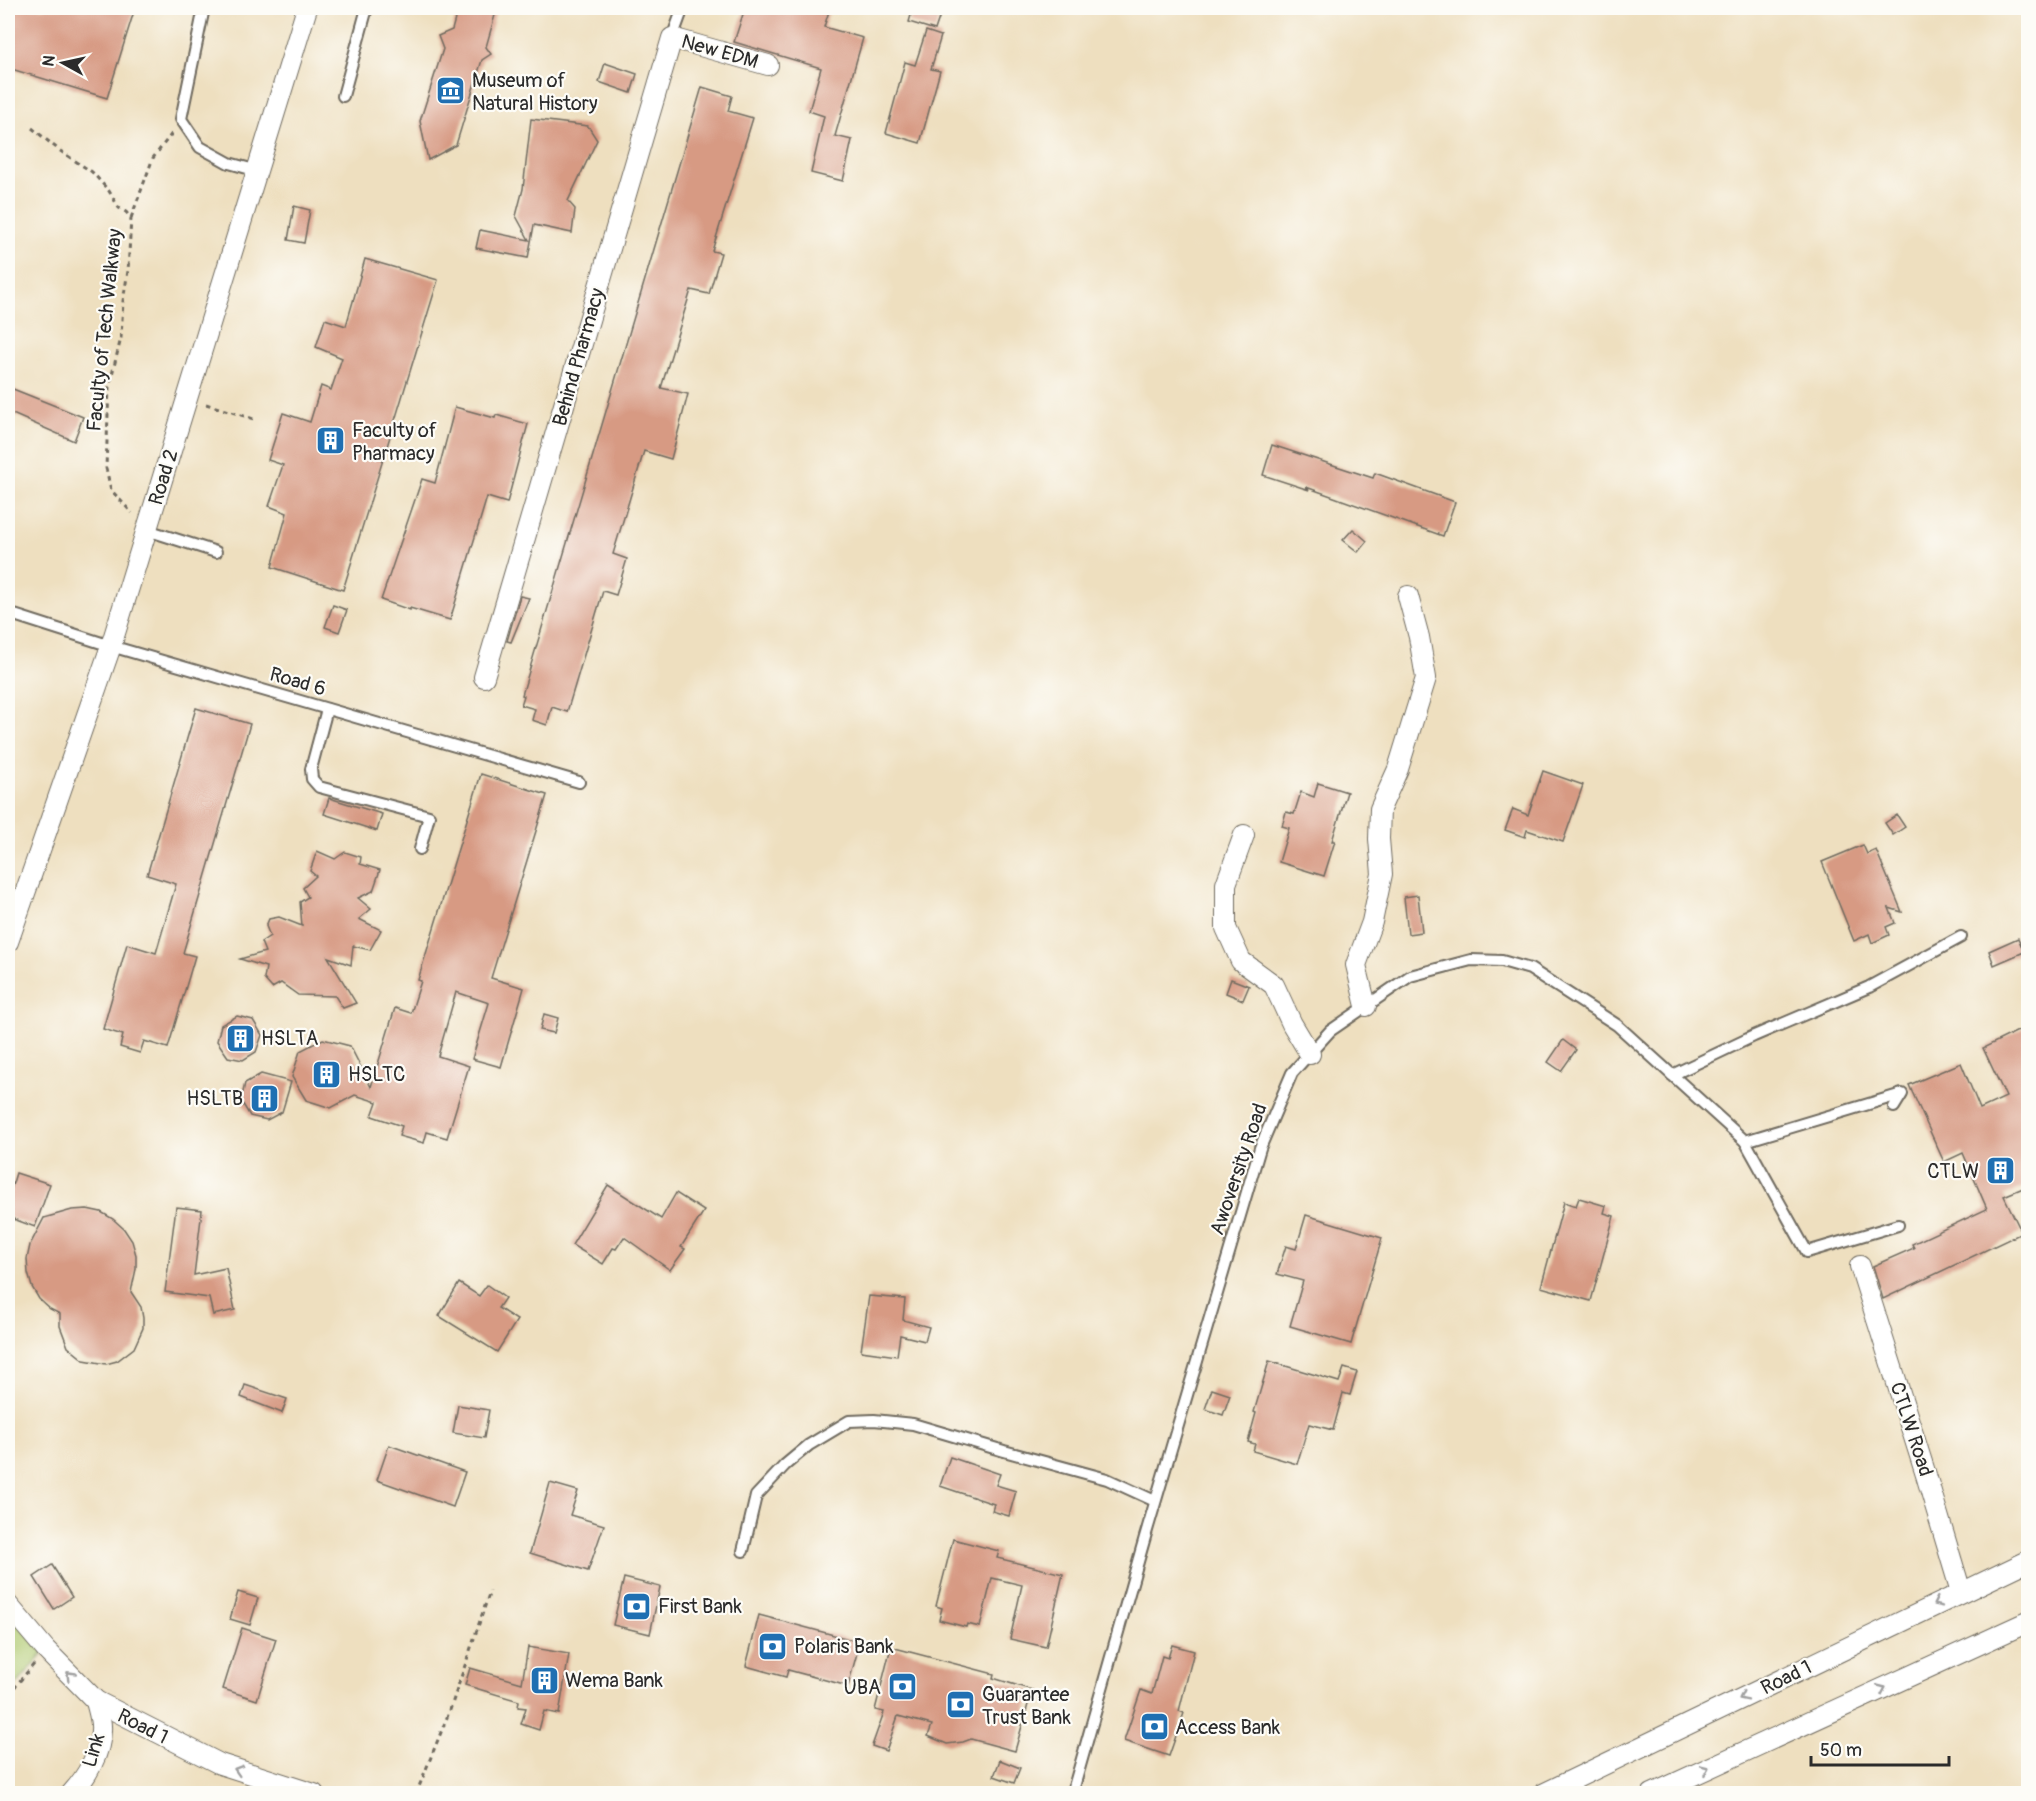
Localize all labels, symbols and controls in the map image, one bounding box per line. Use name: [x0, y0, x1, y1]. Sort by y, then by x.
street label: New EDM: [679, 29, 761, 74]
north arrow: [33, 33, 93, 93]
text: N: [38, 54, 60, 68]
place label: Museum of Natural History: [472, 68, 598, 116]
museum icon: Museum of Natural History: [435, 75, 467, 107]
street label: Faculty of Tech Walkway: [81, 227, 128, 433]
street label: Behind Pharmacy: [547, 285, 610, 429]
place label: Faculty of Pharmacy: [352, 418, 437, 466]
building icon: Faculty of Pharmacy: [315, 425, 347, 457]
street label: Road 2: [143, 446, 184, 508]
street label: Road 6: [267, 662, 329, 701]
building icon: HSLTA: [224, 1022, 256, 1054]
place label: HSLTA: [261, 1026, 318, 1051]
building icon: HSLTC: [311, 1058, 343, 1090]
place label: HSLTC: [348, 1062, 405, 1087]
building icon: HSLTB: [248, 1082, 280, 1114]
place label: HSLTB: [187, 1086, 243, 1111]
street label: Awoversity Road: [1204, 1100, 1273, 1238]
building icon: CTLW: [1984, 1155, 2016, 1187]
place label: CTLW: [1927, 1159, 1979, 1184]
street label: CTLW Road: [1885, 1379, 1938, 1479]
bank icon: First Bank: [621, 1590, 653, 1622]
place label: First Bank: [658, 1594, 742, 1619]
one-way arrow: [1933, 1596, 1944, 1608]
bank icon: Polaris Bank: [757, 1630, 789, 1662]
place label: Polaris Bank: [794, 1634, 894, 1659]
street label: Road 1: [1757, 1654, 1816, 1700]
building icon: Wema Bank: [528, 1664, 560, 1696]
place label: Wema Bank: [565, 1668, 663, 1693]
one-way arrow: [66, 1671, 77, 1681]
bank icon: UBA: [886, 1671, 918, 1703]
place label: UBA: [843, 1675, 881, 1700]
place label: Guarantee Trust Bank: [982, 1682, 1071, 1730]
one-way arrow: [1876, 1684, 1887, 1696]
bank icon: Guarantee Trust Bank: [945, 1689, 977, 1721]
one-way arrow: [1738, 1690, 1749, 1702]
street label: Road 1: [113, 1703, 172, 1750]
bank icon: Access Bank: [1138, 1711, 1170, 1743]
place label: Access Bank: [1175, 1715, 1281, 1740]
street label: Link: [77, 1729, 111, 1770]
scale bar: [1811, 1729, 1949, 1767]
text: 50 m: [1820, 1739, 1862, 1762]
one-way arrow: [233, 1764, 244, 1777]
one-way arrow: [1698, 1765, 1709, 1777]

